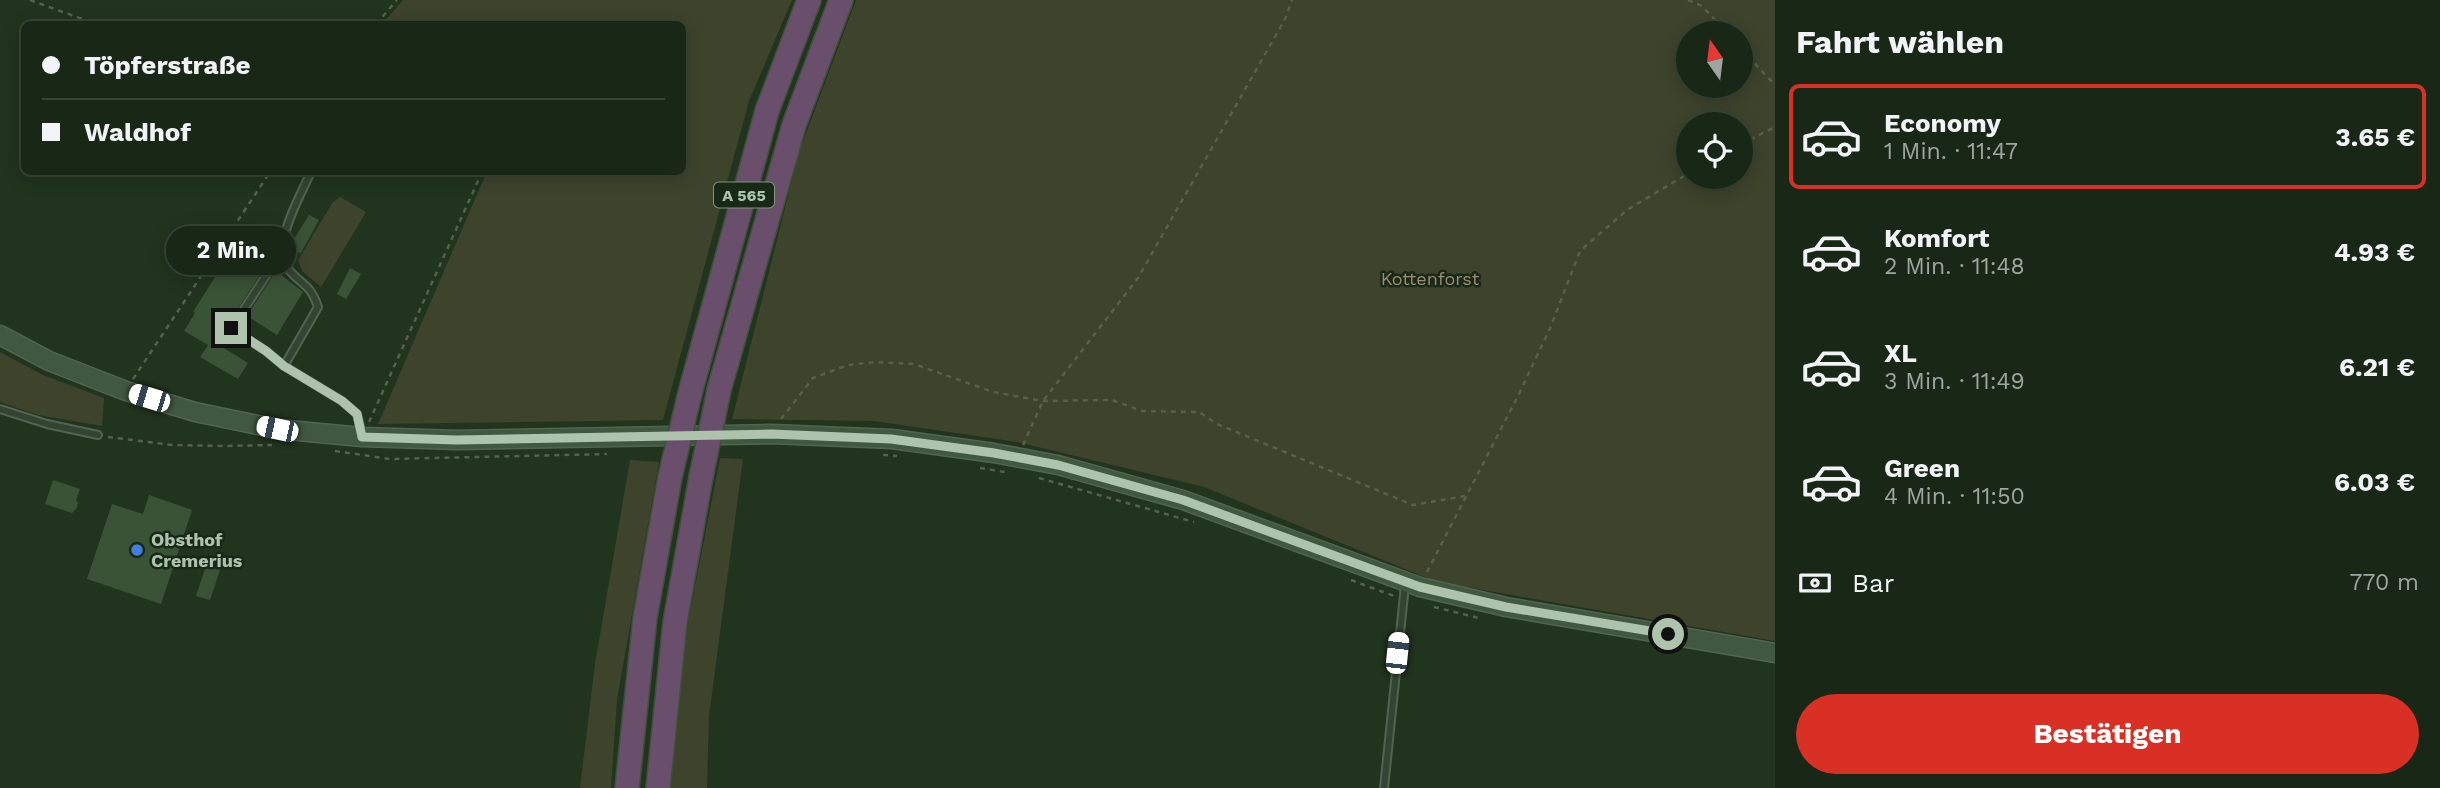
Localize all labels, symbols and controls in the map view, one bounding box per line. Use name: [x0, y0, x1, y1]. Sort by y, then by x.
north arrow: [1676, 21, 1754, 98]
map controls: [1676, 21, 1753, 189]
text: Fahrt wählen: [1796, 23, 2004, 61]
text: Töpferstraße: [84, 50, 251, 80]
icon: car: [1800, 105, 1863, 168]
text: Economy: [1884, 108, 2001, 138]
button: locate: [1676, 112, 1753, 189]
text: Waldhof: [84, 117, 191, 147]
text: 3.65 €: [2335, 122, 2415, 152]
text: 1 Min. · 11:47: [1884, 138, 2018, 165]
road number: A 565: [714, 182, 774, 208]
icon: car: [1800, 220, 1863, 283]
text: Komfort: [1884, 223, 1989, 253]
callout: 2 Min.: [166, 226, 296, 276]
text: 2 Min.: [197, 237, 265, 264]
text: 4.93 €: [2334, 237, 2415, 267]
text: 2 Min. · 11:48: [1884, 253, 2025, 280]
park label: Kottenforst: [1381, 268, 1480, 289]
route end: [215, 312, 247, 344]
icon: car: [1800, 335, 1863, 398]
text: XL: [1884, 338, 1917, 368]
text: 6.21 €: [2339, 352, 2415, 382]
text: 3 Min. · 11:49: [1884, 368, 2025, 395]
car: [126, 382, 173, 414]
car: [255, 414, 300, 444]
icon: car: [1800, 450, 1863, 513]
text: Green: [1884, 453, 1960, 483]
text: 6.03 €: [2334, 467, 2415, 497]
text: 4 Min. · 11:50: [1884, 483, 2025, 510]
place label: Obsthof Cremerius: [151, 529, 243, 571]
marker: Obsthof Cremerius: [129, 542, 145, 558]
icon: cash: [1796, 564, 1834, 602]
text: Bar: [1852, 568, 1894, 598]
text: 770 m: [2350, 569, 2419, 596]
route start: [1652, 618, 1684, 650]
car: [1385, 631, 1410, 675]
button: Bestätigen: [1796, 694, 2419, 774]

